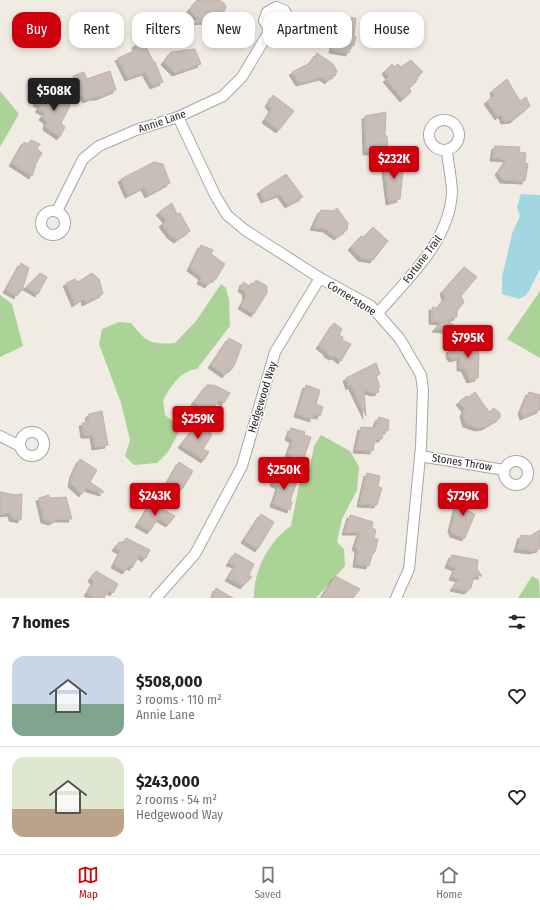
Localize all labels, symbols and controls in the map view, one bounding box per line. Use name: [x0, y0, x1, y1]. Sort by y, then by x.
chip: Buy: [12, 12, 61, 48]
chip: Rent: [69, 12, 124, 48]
chip: Filters: [132, 12, 194, 48]
chip: New: [202, 12, 255, 48]
chip: Apartment: [263, 12, 352, 48]
chip: House: [360, 12, 424, 48]
pin: $508K: [26, 78, 82, 112]
text: $508K: [37, 83, 71, 98]
street label: Annie Lane: [137, 107, 188, 136]
pin: $232K: [366, 146, 422, 180]
text: $232K: [378, 151, 410, 166]
street label: Fortune Trail: [400, 233, 445, 286]
street label: Cornerstone: [325, 278, 379, 319]
pin: $795K: [440, 325, 496, 359]
text: $795K: [452, 330, 484, 345]
street label: Hedgewood Way: [245, 360, 279, 434]
pin: $259K: [170, 406, 226, 440]
text: $259K: [182, 411, 214, 426]
street label: Stones Throw: [431, 451, 493, 474]
pin: $250K: [256, 457, 312, 491]
text: $250K: [267, 462, 301, 477]
pin: $243K: [127, 483, 183, 517]
pin: $729K: [435, 483, 491, 517]
text: $243K: [139, 488, 171, 503]
text: $729K: [447, 488, 479, 503]
icon: filters: [506, 611, 528, 633]
text: 7 homes: [12, 612, 70, 633]
text: $508,000: [136, 671, 203, 692]
icon: home: [44, 672, 92, 720]
icon: heart: [506, 685, 528, 707]
text: 3 rooms · 110 m²: [136, 692, 222, 707]
text: Annie Lane: [136, 707, 195, 722]
text: $243,000: [136, 771, 200, 792]
icon: home: [44, 773, 92, 821]
icon: heart: [506, 786, 528, 808]
text: 2 rooms · 54 m²: [136, 792, 217, 807]
text: Hedgewood Way: [136, 807, 223, 822]
tab: Map: [77, 864, 99, 901]
tab: Saved: [254, 864, 281, 901]
tab: Home: [436, 864, 463, 901]

